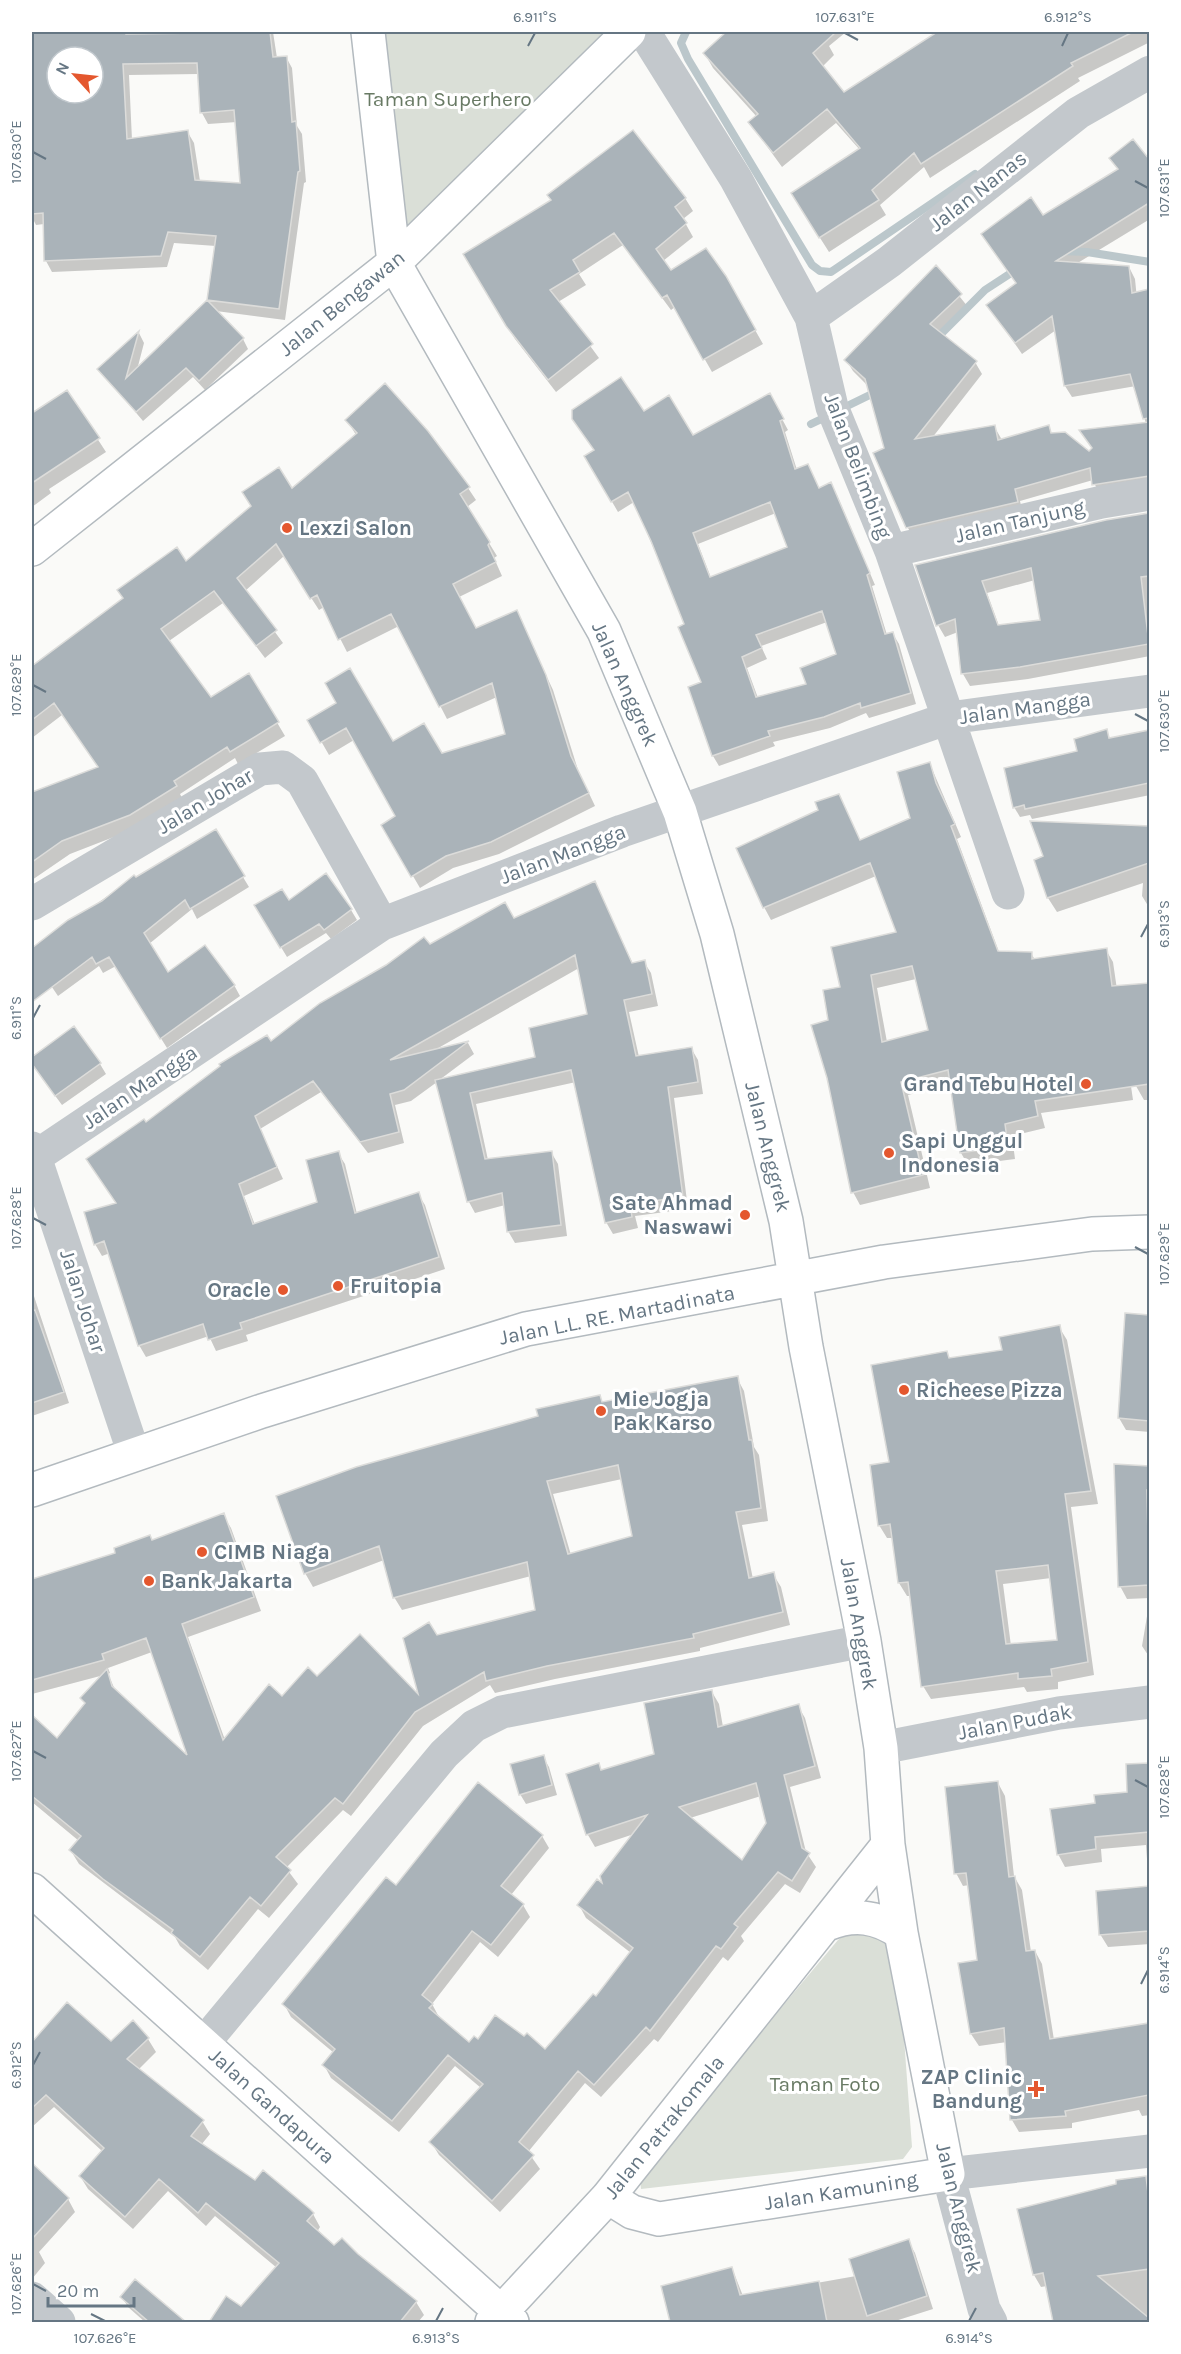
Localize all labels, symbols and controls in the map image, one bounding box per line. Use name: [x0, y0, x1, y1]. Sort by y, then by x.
text: 6.911°S: [513, 8, 557, 26]
text: 107.631°E: [815, 8, 875, 26]
text: 6.912°S: [1044, 8, 1092, 26]
north arrow: [45, 45, 105, 105]
text: N: [51, 59, 73, 78]
park label: Taman Superhero: [364, 87, 532, 111]
text: 107.630°E: [7, 120, 25, 184]
street label: Jalan Nanas: [925, 146, 1031, 236]
text: 107.631°E: [1155, 158, 1173, 218]
street label: Jalan Bengawan: [274, 245, 410, 361]
street label: Jalan Belimbing: [819, 390, 897, 542]
street label: Jalan Tanjung: [953, 494, 1087, 548]
place label: Lexzi Salon: [299, 516, 412, 540]
marker: Lexzi Salon: [280, 521, 294, 535]
street label: Jalan Anggrek: [587, 618, 663, 750]
text: 107.629°E: [7, 653, 25, 717]
street label: Jalan Mangga: [958, 687, 1092, 729]
text: 107.630°E: [1155, 689, 1173, 753]
street label: Jalan Johar: [153, 763, 257, 839]
street label: Jalan Mangga: [497, 819, 629, 889]
text: 6.913°S: [1155, 900, 1173, 948]
text: 6.911°S: [7, 996, 25, 1040]
street label: Jalan Mangga: [78, 1040, 202, 1134]
place label: Grand Tebu Hotel: [904, 1072, 1074, 1096]
marker: Grand Tebu Hotel: [1079, 1077, 1093, 1091]
street label: Jalan Anggrek: [740, 1079, 796, 1215]
place label: Sapi Unggul Indonesia: [901, 1129, 1023, 1177]
marker: Sapi Unggul Indonesia: [882, 1146, 896, 1160]
text: 107.628°E: [7, 1186, 25, 1250]
place label: Sate Ahmad Naswawi: [611, 1191, 733, 1239]
marker: Sate Ahmad Naswawi: [738, 1208, 752, 1222]
text: 107.629°E: [1155, 1222, 1173, 1286]
street label: Jalan Johar: [55, 1246, 111, 1356]
place label: Fruitopia: [350, 1274, 442, 1298]
place label: Oracle: [207, 1278, 271, 1302]
marker: Fruitopia: [331, 1279, 345, 1293]
street label: Jalan L.L. RE. Martadinata: [497, 1280, 737, 1350]
marker: Oracle: [276, 1283, 290, 1297]
place label: Richeese Pizza: [916, 1378, 1063, 1402]
marker: Richeese Pizza: [897, 1383, 911, 1397]
place label: Mie Jogja Pak Karso: [613, 1387, 712, 1435]
marker: Mie Jogja Pak Karso: [594, 1404, 608, 1418]
place label: CIMB Niaga: [214, 1540, 330, 1564]
marker: CIMB Niaga: [195, 1545, 209, 1559]
street label: Jalan Anggrek: [836, 1556, 882, 1692]
place label: Bank Jakarta: [161, 1569, 293, 1593]
marker: Bank Jakarta: [142, 1574, 156, 1588]
street label: Jalan Pudak: [956, 1699, 1074, 1745]
text: 107.627°E: [7, 1720, 25, 1782]
text: 107.628°E: [1155, 1755, 1173, 1819]
text: 6.914°S: [1155, 1946, 1173, 1994]
text: 6.912°S: [7, 2041, 25, 2089]
street label: Jalan Gandapura: [204, 2043, 340, 2169]
street label: Jalan Patrakomala: [599, 2051, 729, 2203]
place label: ZAP Clinic Bandung: [920, 2065, 1022, 2113]
park label: Taman Foto: [770, 2072, 880, 2096]
marker: ZAP Clinic Bandung: [1027, 2080, 1045, 2098]
street label: Jalan Anggrek: [931, 2140, 987, 2276]
street label: Jalan Kamuning: [762, 2167, 920, 2215]
text: 107.626°E: [7, 2253, 25, 2316]
scale bar: [48, 2270, 134, 2308]
text: 20 m: [57, 2280, 99, 2302]
text: 107.626°E: [74, 2329, 137, 2347]
text: 6.913°S: [412, 2329, 460, 2347]
text: 6.914°S: [945, 2329, 993, 2347]

